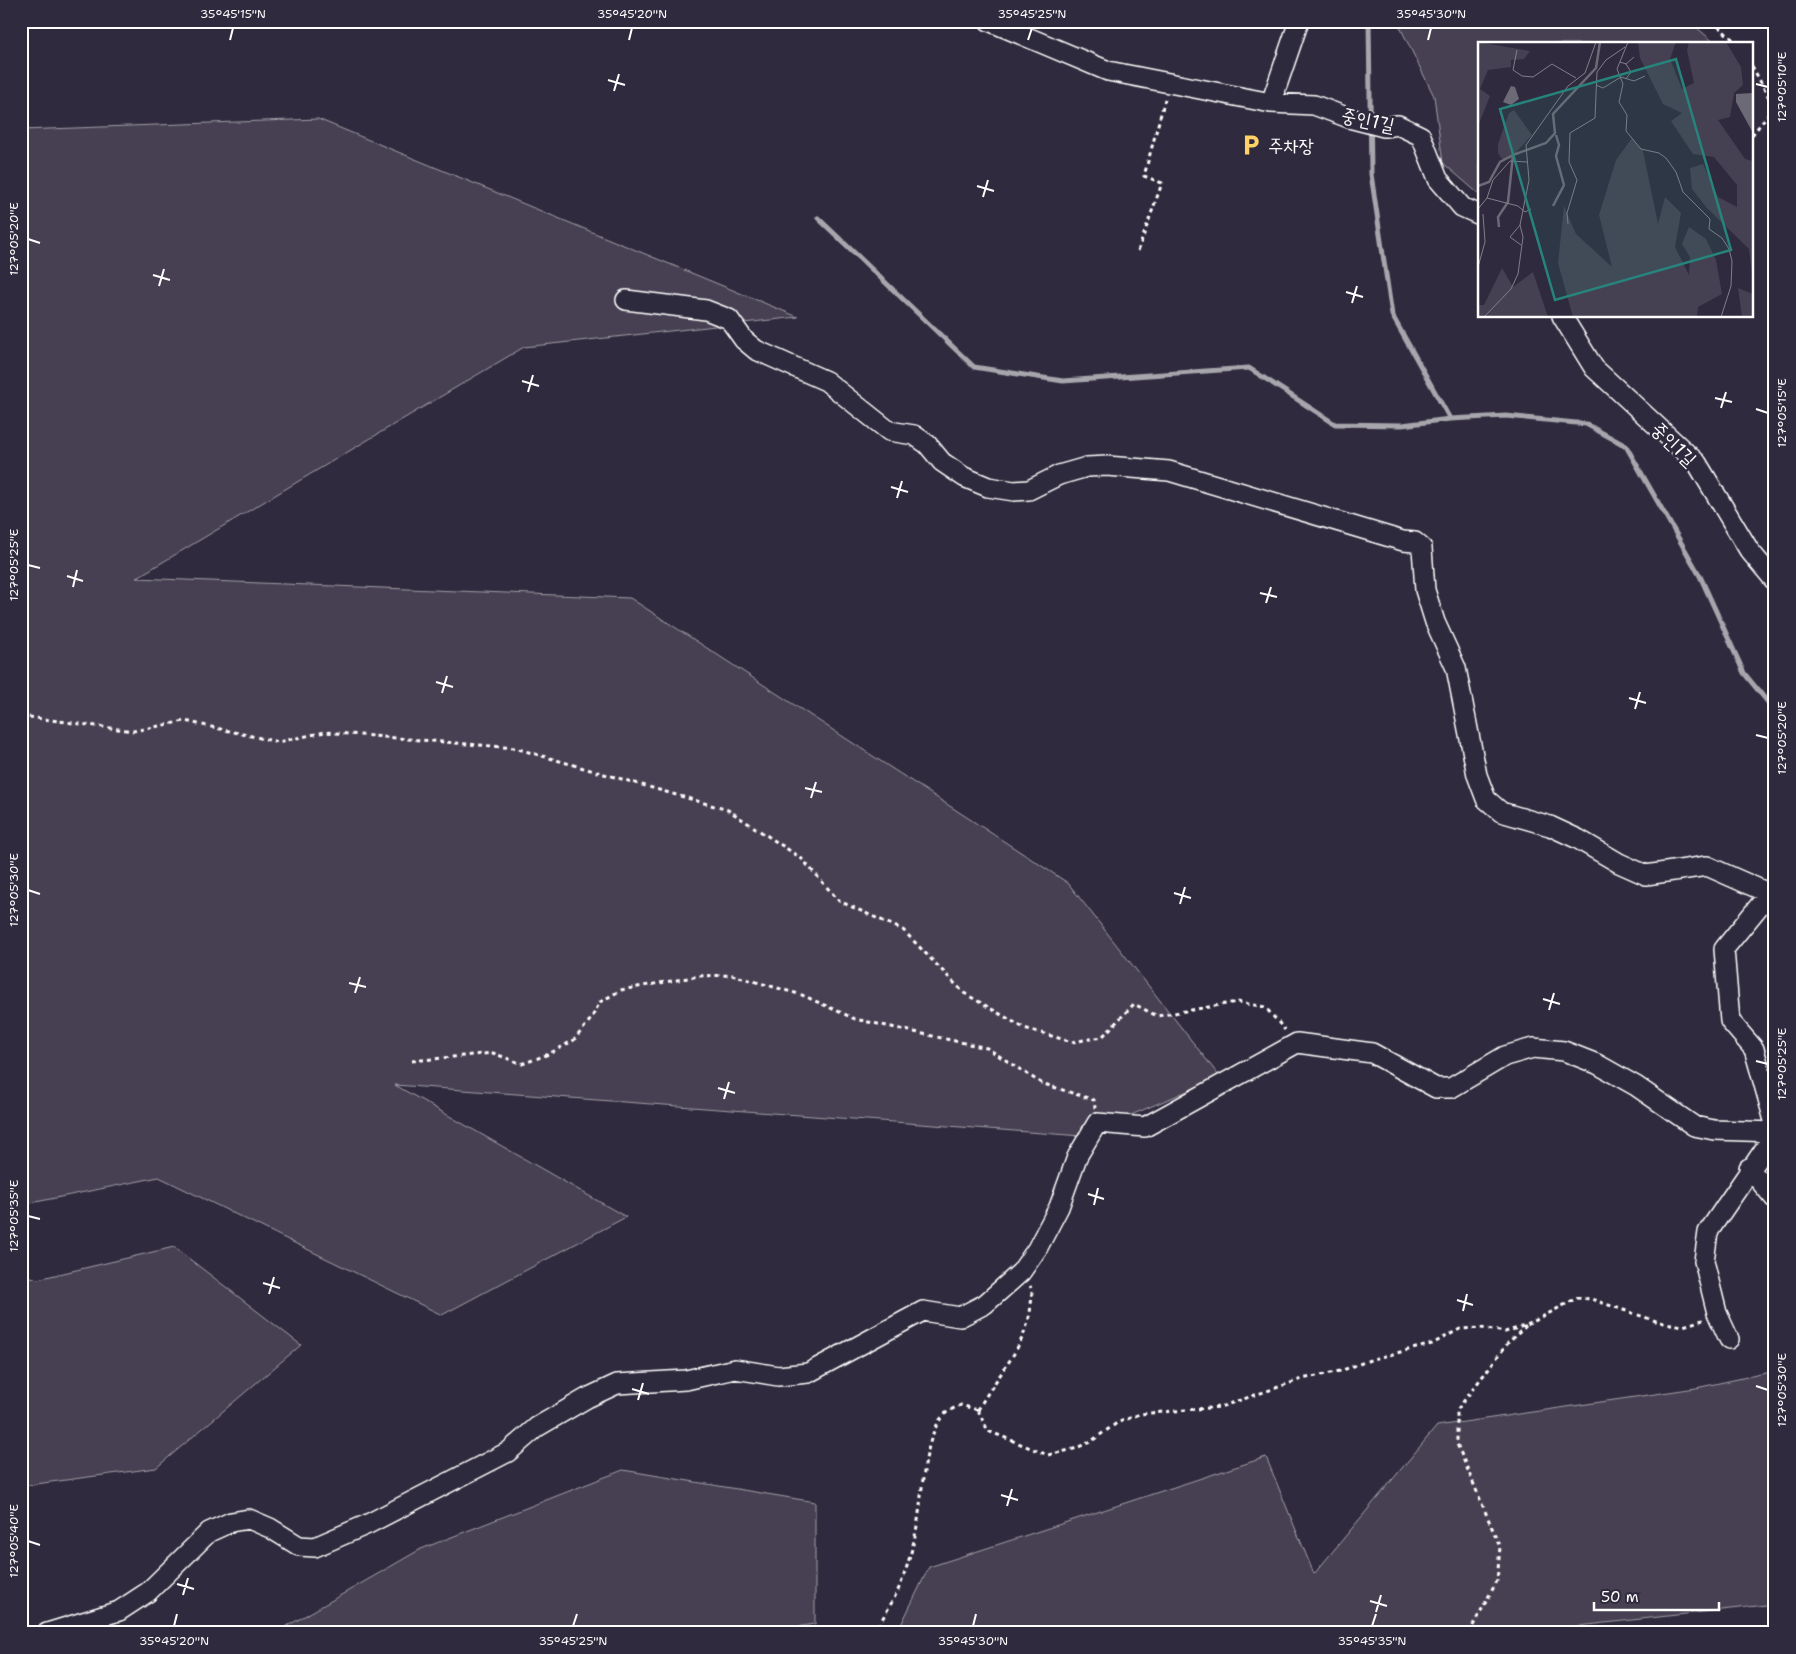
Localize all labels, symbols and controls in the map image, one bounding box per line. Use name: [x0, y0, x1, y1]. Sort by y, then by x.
text: 35°45'15"N: [200, 6, 266, 22]
text: 35°45'20"N: [597, 6, 667, 22]
text: 35°45'25"N: [997, 6, 1067, 22]
text: 35°45'30"N: [1396, 6, 1466, 22]
inset map: [1478, 42, 1754, 318]
text: 127°05'10"E: [1774, 52, 1790, 122]
street label: 중인1길: [1339, 102, 1397, 138]
parking icon: 주차장: [1238, 132, 1264, 158]
place label: 주차장: [1268, 133, 1314, 158]
text: 127°05'20"E: [6, 202, 22, 276]
text: 127°05'15"E: [1774, 378, 1790, 448]
street label: 중인1길: [1646, 416, 1702, 472]
text: 127°05'25"E: [6, 529, 22, 601]
text: 127°05'20"E: [1774, 701, 1790, 775]
text: 127°05'30"E: [6, 853, 22, 927]
text: 127°05'25"E: [1774, 1028, 1790, 1100]
text: 127°05'35"E: [6, 1180, 22, 1252]
text: 127°05'30"E: [1774, 1353, 1790, 1427]
text: 127°05'40"E: [6, 1504, 22, 1578]
scale bar: [1594, 1579, 1718, 1611]
text: 50 m: [1601, 1587, 1639, 1607]
text: 35°45'20"N: [139, 1633, 209, 1649]
text: 35°45'25"N: [538, 1633, 608, 1649]
text: 35°45'30"N: [938, 1633, 1008, 1649]
text: 35°45'35"N: [1338, 1633, 1406, 1649]

